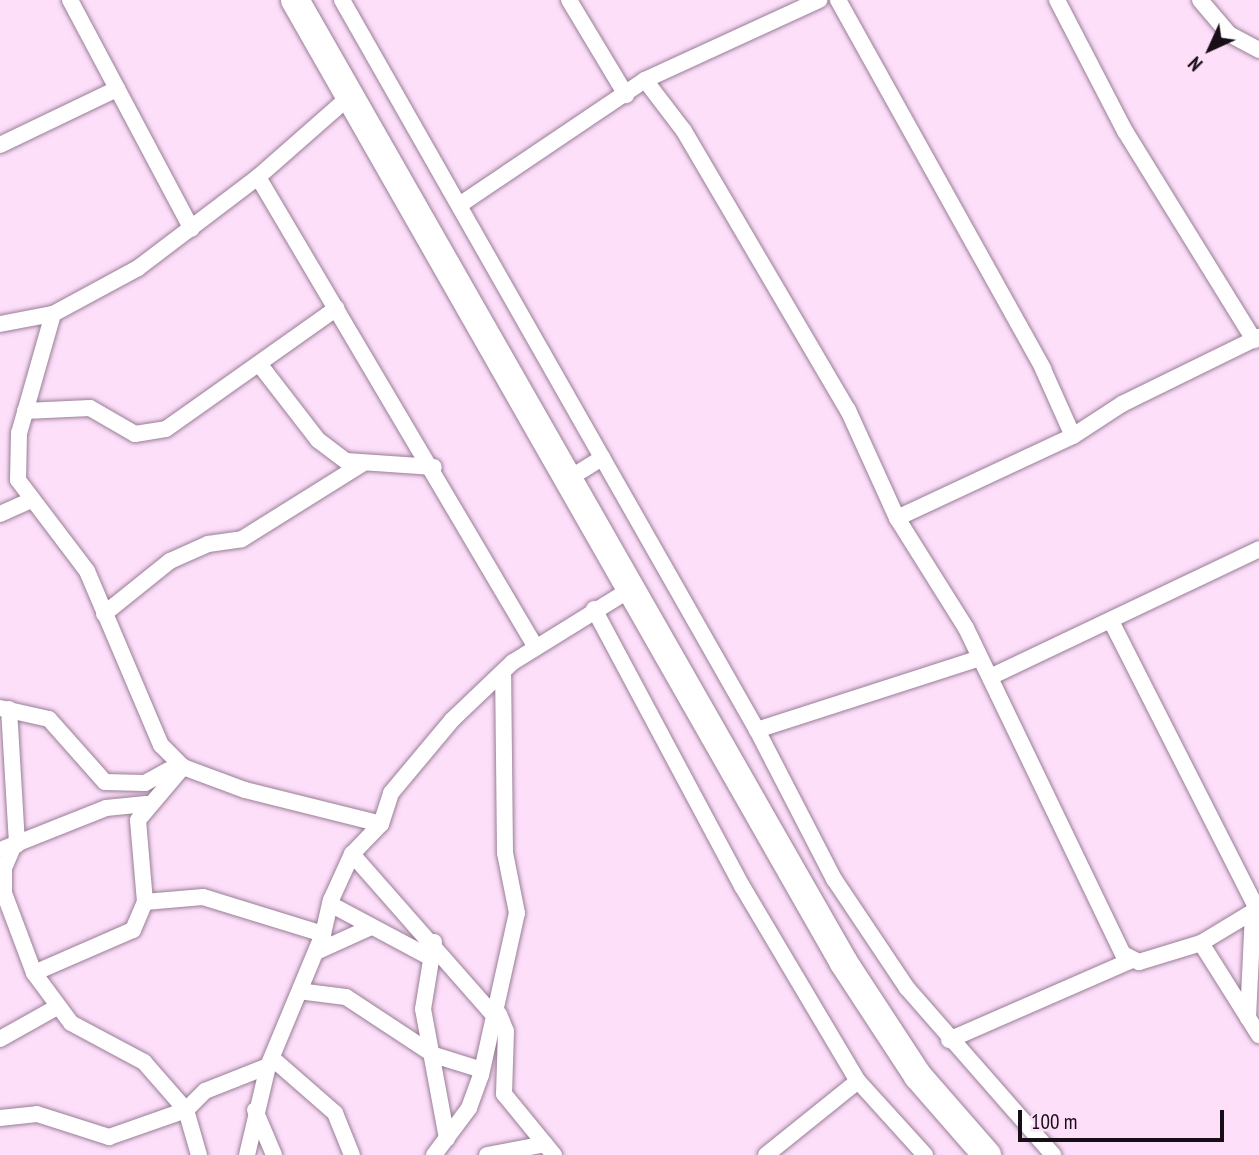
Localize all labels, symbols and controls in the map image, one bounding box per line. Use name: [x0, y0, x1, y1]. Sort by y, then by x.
north arrow: [1175, 14, 1245, 84]
text: N: [1183, 52, 1207, 76]
scale bar: [1021, 1096, 1228, 1140]
text: 100 m: [1031, 1108, 1077, 1135]

